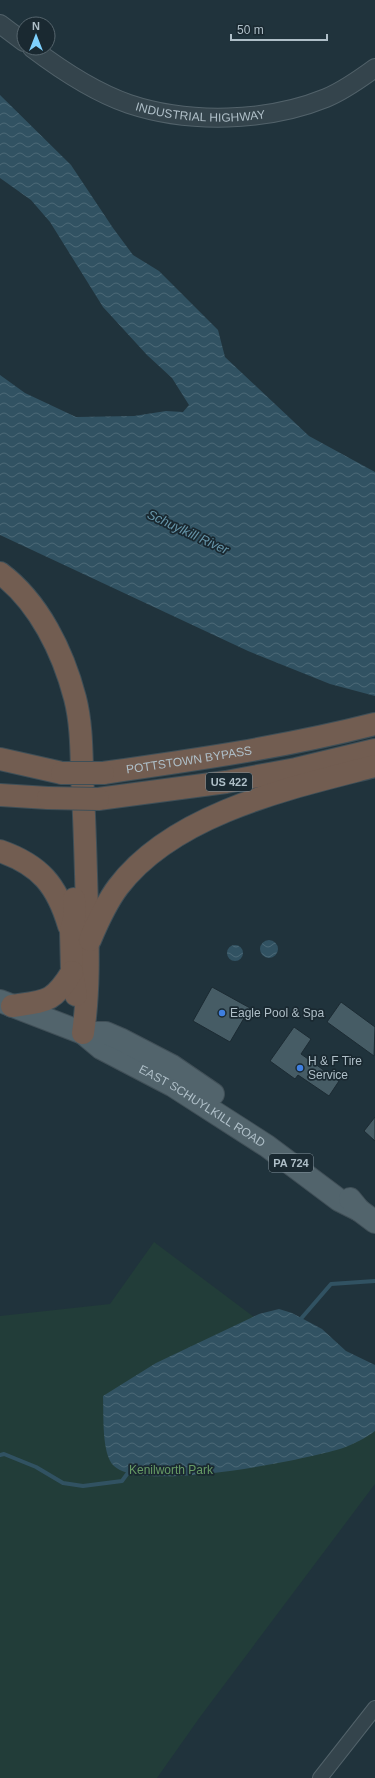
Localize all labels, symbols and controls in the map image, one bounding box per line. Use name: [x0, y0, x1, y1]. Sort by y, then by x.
north arrow: [16, 16, 56, 56]
scale bar: [231, 16, 327, 42]
text: N: [32, 20, 40, 32]
text: 50 m: [237, 23, 264, 37]
street label: INDUSTRIAL HIGHWAY: [134, 99, 266, 125]
water label: Schuylkill River: [145, 507, 232, 558]
street label: POTTSTOWN BYPASS: [125, 743, 253, 777]
road number: US 422: [206, 773, 252, 791]
place label: Eagle Pool & Spa: [230, 1006, 324, 1020]
marker: Eagle Pool & Spa: [217, 1008, 227, 1018]
place label: H & F Tire Service: [308, 1054, 362, 1082]
street label: EAST SCHUYLKILL ROAD: [137, 1062, 268, 1150]
marker: H & F Tire Service: [295, 1063, 305, 1073]
road number: PA 724: [269, 1154, 313, 1172]
park label: Kenilworth Park: [129, 1463, 214, 1477]

